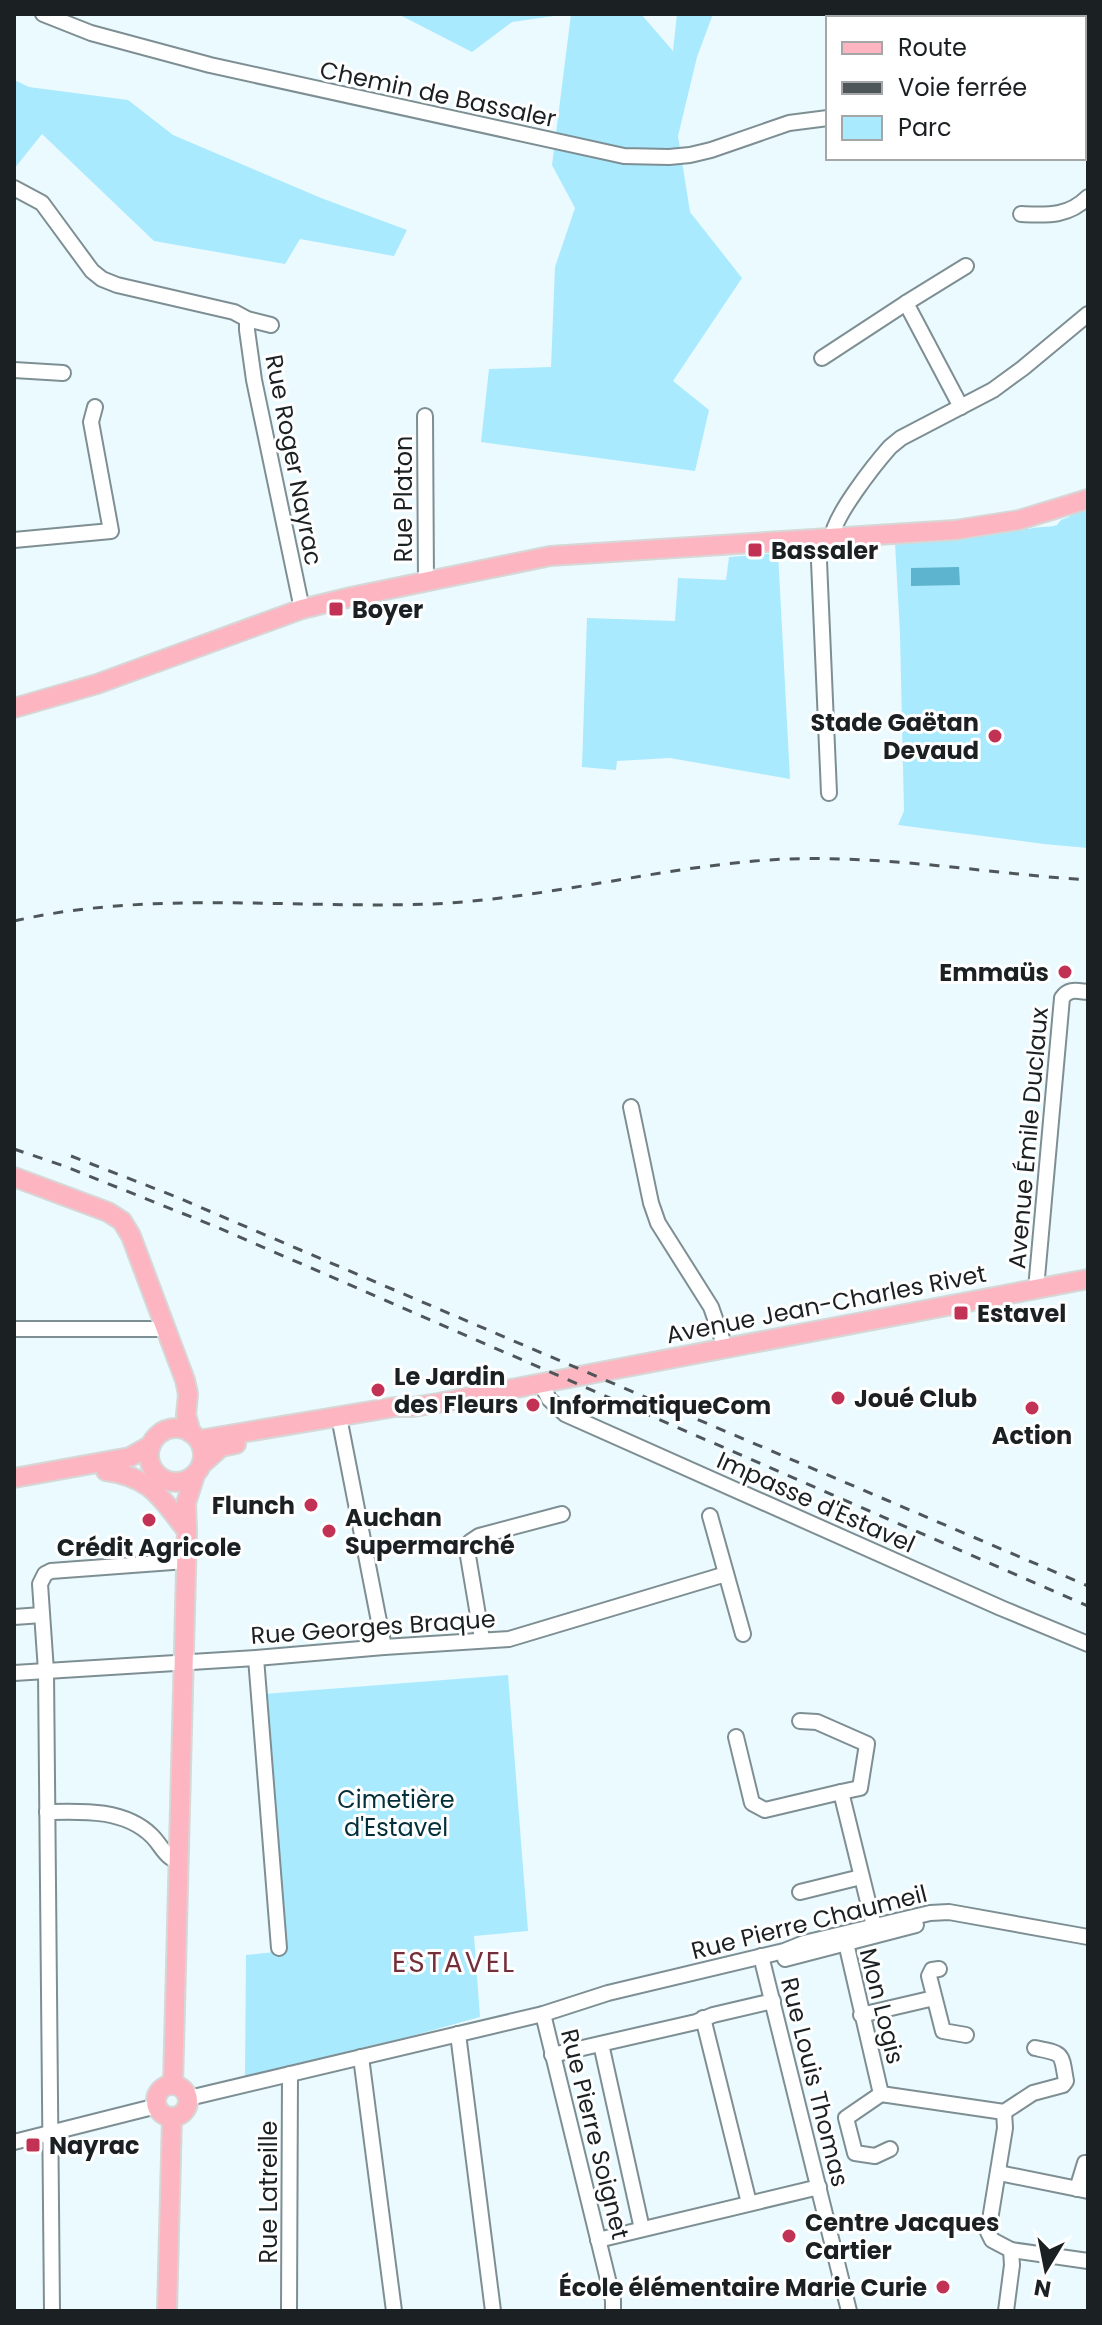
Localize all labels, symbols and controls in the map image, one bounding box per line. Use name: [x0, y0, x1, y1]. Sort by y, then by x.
legend: [826, 16, 1086, 160]
text: Route: [898, 31, 967, 64]
street label: Chemin de Bassaler: [317, 53, 559, 135]
text: Voie ferrée: [898, 71, 1027, 104]
text: Parc: [898, 111, 952, 144]
street label: Rue Roger Nayrac: [257, 352, 331, 568]
street label: Rue Platon: [387, 436, 420, 562]
place label: Bassaler: [771, 534, 878, 567]
marker: Bassaler: [746, 541, 764, 559]
place label: Boyer: [352, 593, 423, 626]
marker: Boyer: [327, 600, 345, 618]
place label: Stade Gaëtan Devaud: [810, 706, 979, 767]
marker: Stade Gaëtan Devaud: [986, 727, 1004, 745]
place label: Emmaüs: [939, 956, 1049, 989]
marker: Emmaüs: [1056, 963, 1074, 981]
street label: Avenue Émile Duclaux: [1000, 1005, 1056, 1270]
street label: Avenue Jean-Charles Rivet: [663, 1257, 989, 1351]
place label: Estavel: [977, 1297, 1066, 1330]
marker: Estavel: [952, 1304, 970, 1322]
place label: Le Jardin des Fleurs: [394, 1360, 518, 1421]
marker: Le Jardin des Fleurs: [369, 1381, 387, 1399]
place label: Joué Club: [854, 1382, 977, 1415]
place label: InformatiqueCom: [549, 1389, 771, 1422]
marker: Joué Club: [829, 1389, 847, 1407]
marker: InformatiqueCom: [524, 1396, 542, 1414]
marker: Action: [1023, 1399, 1041, 1417]
place label: Action: [992, 1419, 1072, 1452]
street label: Impasse d'Estavel: [712, 1444, 920, 1560]
place label: Flunch: [212, 1489, 295, 1522]
marker: Flunch: [302, 1496, 320, 1514]
place label: Auchan Supermarché: [345, 1501, 515, 1562]
marker: Crédit Agricole: [140, 1511, 158, 1529]
marker: Auchan Supermarché: [320, 1522, 338, 1540]
place label: Crédit Agricole: [57, 1531, 241, 1564]
street label: Rue Georges Braque: [249, 1602, 497, 1652]
park label: Cimetière d'Estavel: [337, 1783, 455, 1844]
street label: Rue Pierre Chaumeil: [688, 1877, 930, 1967]
district label: ESTAVEL: [392, 1943, 516, 1982]
street label: Mon Logis: [852, 1945, 912, 2067]
street label: Rue Louis Thomas: [773, 1974, 857, 2190]
street label: Rue Pierre Soignet: [553, 2025, 637, 2243]
street label: Rue Latreille: [252, 2121, 285, 2264]
place label: Nayrac: [49, 2129, 140, 2162]
marker: Nayrac: [24, 2136, 42, 2154]
place label: Centre Jacques Cartier: [805, 2206, 999, 2267]
marker: Centre Jacques Cartier: [780, 2227, 798, 2245]
north arrow: [1006, 2229, 1086, 2309]
place label: École élémentaire Marie Curie: [559, 2271, 927, 2304]
text: N: [1032, 2272, 1053, 2305]
marker: École élémentaire Marie Curie: [934, 2278, 952, 2296]

